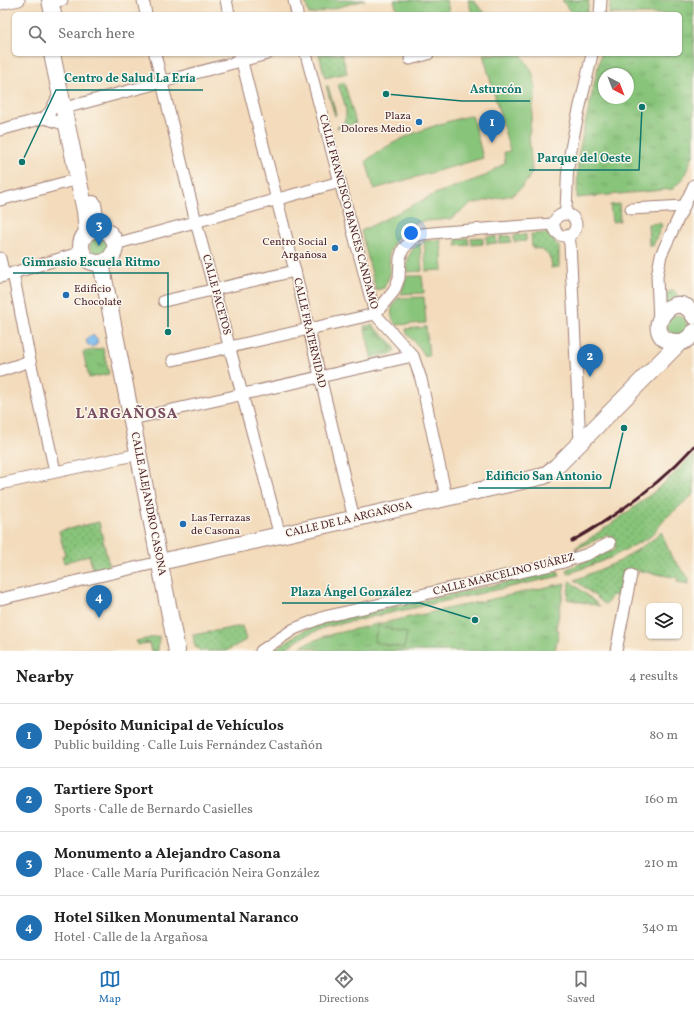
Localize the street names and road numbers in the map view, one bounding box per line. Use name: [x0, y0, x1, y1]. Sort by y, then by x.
street label: CALLE FRANCISCO BANCES CANDAMO: [315, 113, 381, 311]
street label: CALLE FACETOS: [198, 253, 234, 337]
street label: CALLE FRATERNIDAD: [289, 277, 329, 389]
street label: CALLE ALEJANDRO CASONA: [127, 431, 169, 577]
street label: CALLE DE LA ARGAÑOSA: [284, 498, 414, 542]
street label: CALLE MARCELINO SUÁREZ: [432, 550, 576, 600]

